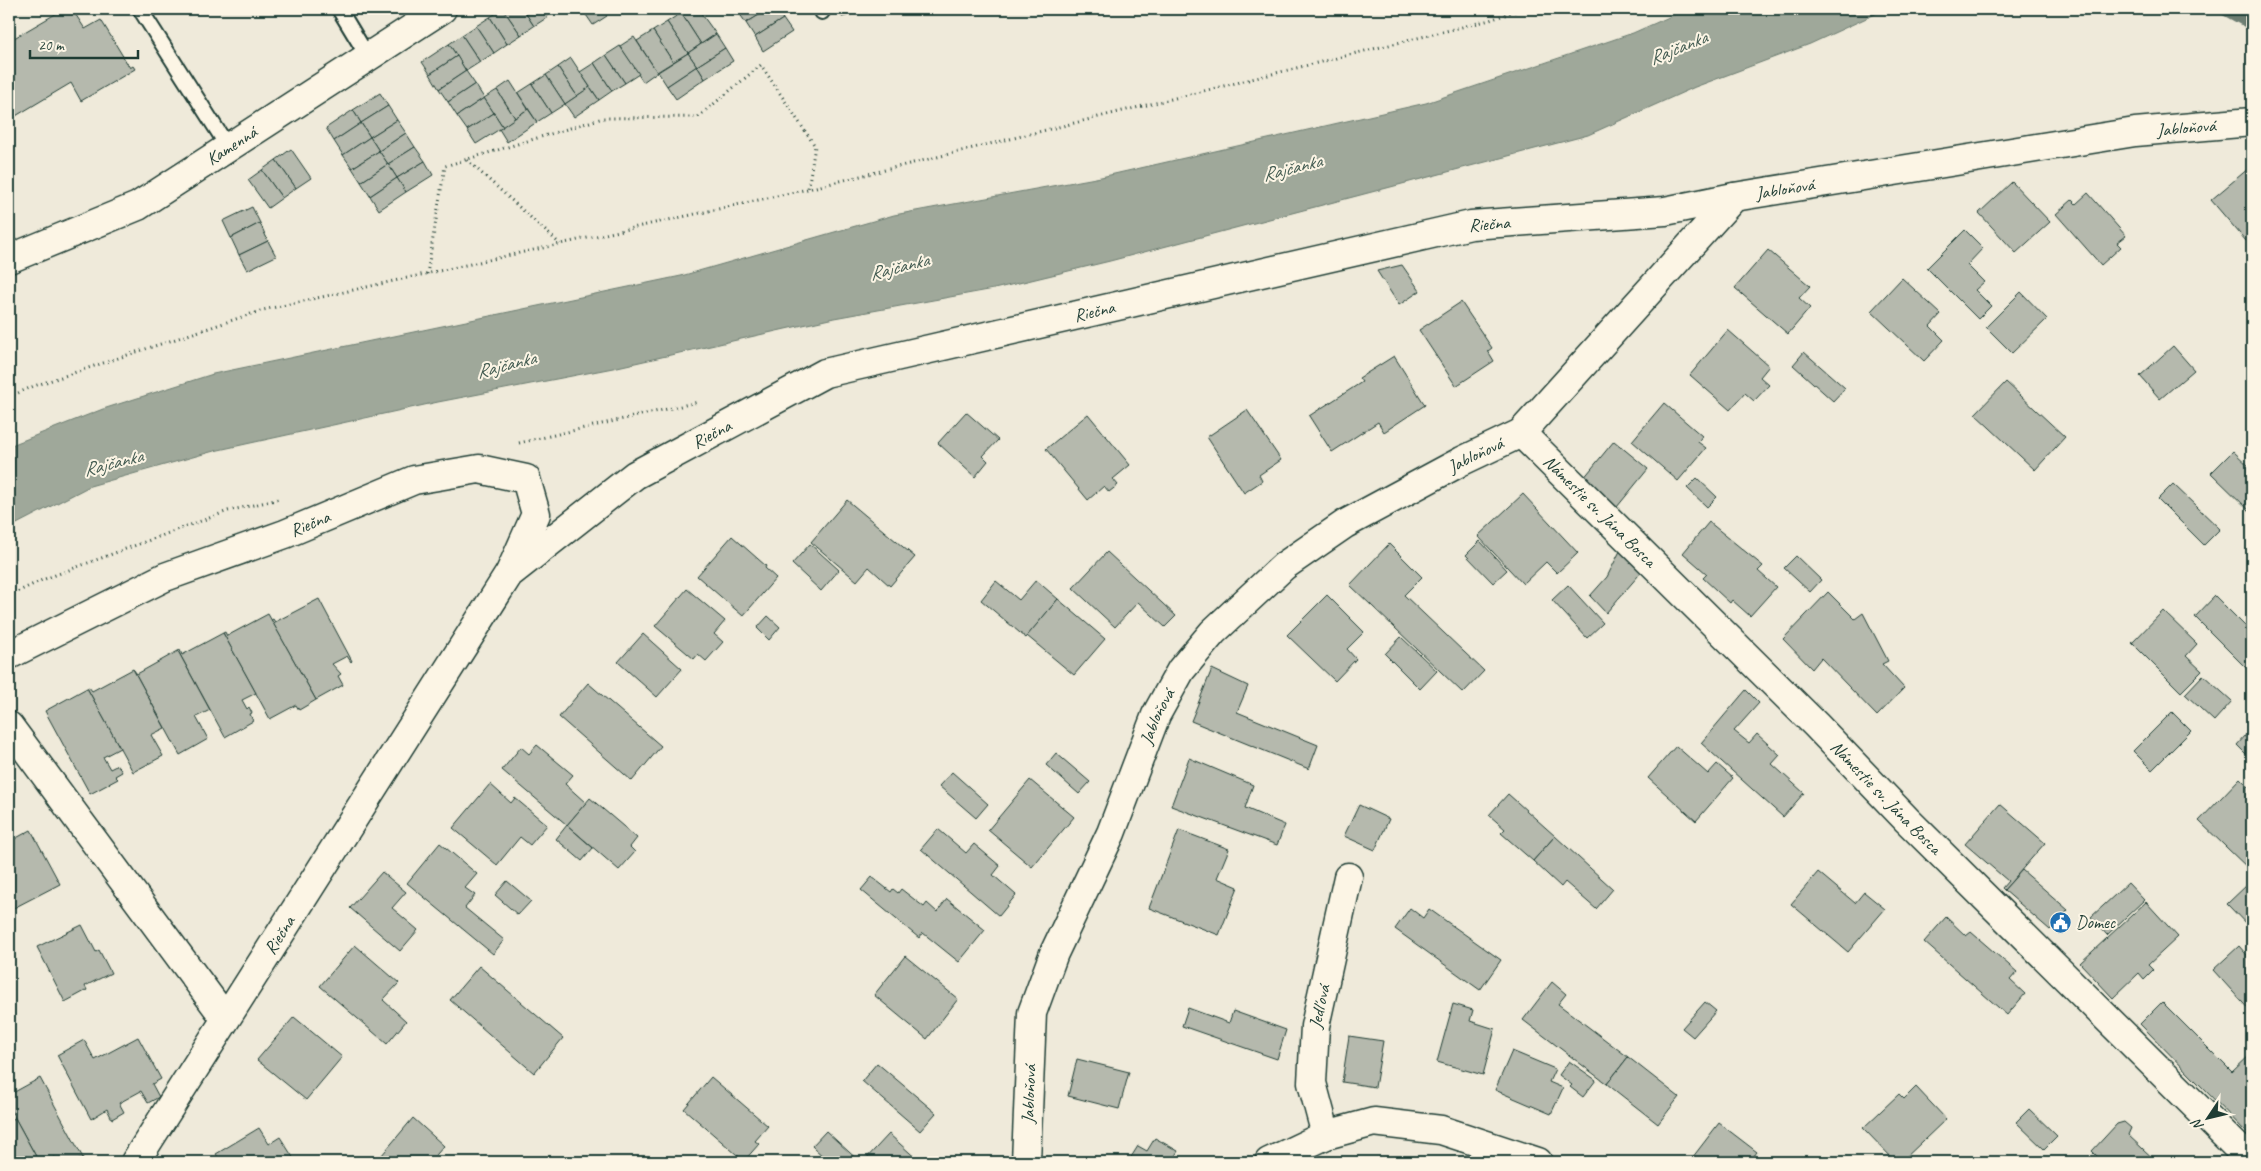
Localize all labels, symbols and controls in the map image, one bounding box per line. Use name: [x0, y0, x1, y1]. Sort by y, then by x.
water label: Rajčanka: [1646, 25, 1713, 70]
scale bar: [30, 28, 138, 60]
text: 20 m: [38, 36, 65, 55]
street label: Jabloňová: [2155, 114, 2219, 141]
street label: Kamenná: [202, 120, 263, 170]
water label: Rajčanka: [1260, 148, 1326, 187]
street label: Jabloňová: [1753, 173, 1818, 204]
street label: Riečna: [1468, 211, 1512, 236]
water label: Rajčanka: [867, 247, 933, 286]
street label: Riečna: [1072, 296, 1118, 327]
water label: Rajčanka: [474, 345, 540, 384]
street label: Riečna: [688, 414, 736, 453]
street label: Jabloňová: [1443, 431, 1509, 478]
water label: Rajčanka: [81, 443, 147, 482]
street label: Námestie sv. Jána Bosca: [1539, 450, 1662, 573]
street label: Riečna: [287, 505, 334, 542]
street label: Jabloňová: [1134, 683, 1180, 748]
street label: Námestie sv. Jána Bosca: [1826, 736, 1947, 860]
public building icon: Domec: [2048, 910, 2072, 934]
street label: Riečna: [259, 911, 300, 958]
place label: Domec: [2076, 911, 2116, 933]
street label: Jedľová: [1304, 980, 1335, 1031]
street label: Jabloňová: [1017, 1062, 1041, 1125]
north arrow: [2184, 1094, 2234, 1144]
text: N: [2187, 1115, 2207, 1134]

